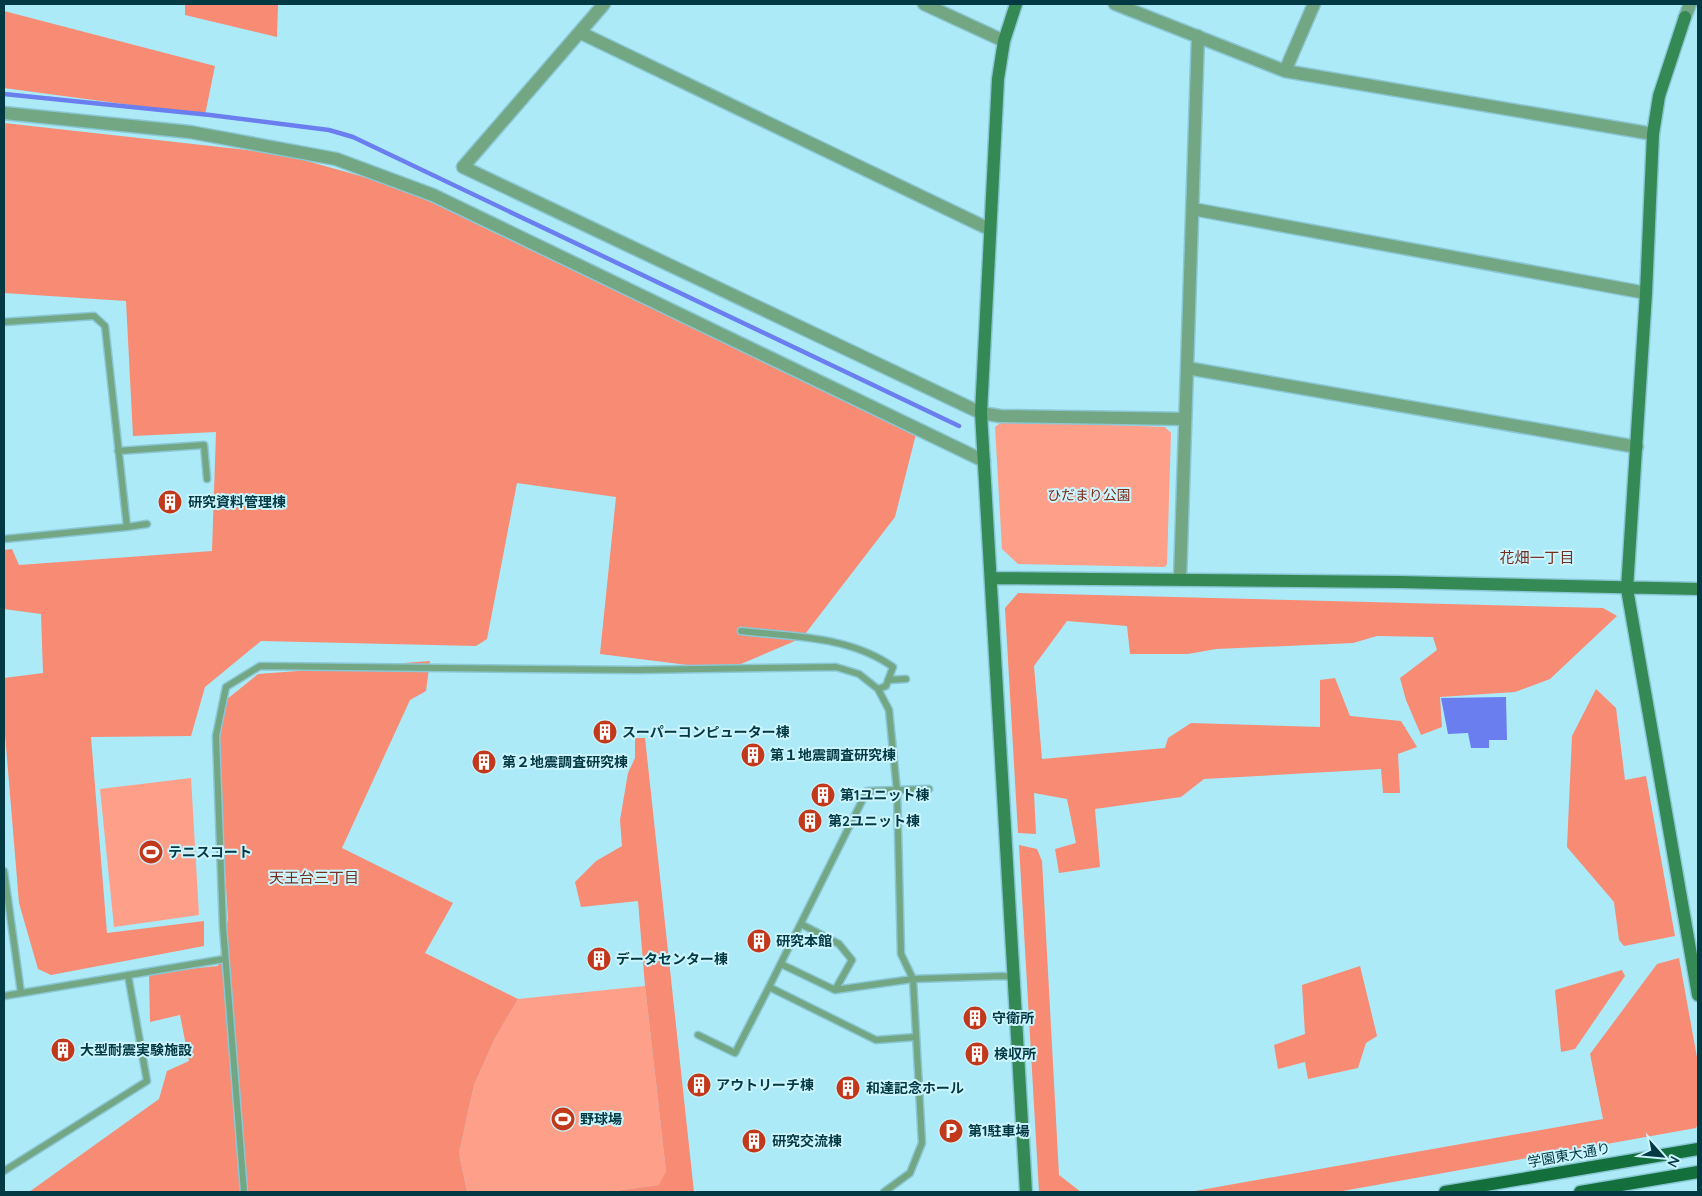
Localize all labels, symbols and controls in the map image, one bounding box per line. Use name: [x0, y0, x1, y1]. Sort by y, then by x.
park label: ひだまり公園: [1047, 486, 1131, 504]
building icon: 研究資料管理棟: [157, 489, 183, 515]
place label: 研究資料管理棟: [188, 493, 286, 511]
district label: 花畑一丁目: [1499, 548, 1575, 567]
building icon: スーパーコンピューター棟: [592, 719, 618, 745]
place label: スーパーコンピューター棟: [622, 723, 790, 741]
building icon: 第１地震調査研究棟: [740, 742, 766, 768]
place label: 第１地震調査研究棟: [770, 746, 896, 764]
building icon: 第２地震調査研究棟: [471, 749, 497, 775]
place label: 第２地震調査研究棟: [502, 753, 628, 771]
building icon: 第1ユニット棟: [810, 782, 836, 808]
place label: 第1ユニット棟: [840, 786, 929, 804]
building icon: 第2ユニット棟: [797, 808, 823, 834]
place label: 第2ユニット棟: [828, 812, 920, 830]
sports icon: テニスコート: [138, 839, 164, 865]
place label: テニスコート: [168, 843, 252, 861]
district label: 天王台三丁目: [269, 868, 359, 887]
building icon: 研究本館: [746, 928, 772, 954]
place label: 研究本館: [776, 932, 832, 950]
building icon: データセンター棟: [586, 946, 612, 972]
place label: データセンター棟: [616, 950, 728, 968]
building icon: 守衛所: [962, 1005, 988, 1031]
place label: 守衛所: [992, 1009, 1034, 1027]
building icon: 大型耐震実験施設: [50, 1037, 76, 1063]
place label: 大型耐震実験施設: [80, 1041, 192, 1059]
building icon: 検収所: [964, 1041, 990, 1067]
place label: 検収所: [994, 1045, 1036, 1063]
building icon: アウトリーチ棟: [686, 1072, 712, 1098]
building icon: 和達記念ホール: [835, 1075, 861, 1101]
place label: アウトリーチ棟: [716, 1076, 814, 1094]
place label: 和達記念ホール: [866, 1079, 964, 1097]
sports icon: 野球場: [550, 1106, 576, 1132]
place label: 野球場: [580, 1110, 622, 1128]
parking icon: 第1駐車場: [938, 1118, 964, 1144]
place label: 第1駐車場: [968, 1122, 1029, 1140]
building icon: 研究交流棟: [741, 1128, 767, 1154]
north arrow: [1637, 1131, 1687, 1181]
place label: 研究交流棟: [772, 1132, 842, 1150]
street label: 学園東大通り: [1526, 1139, 1612, 1171]
text: N: [1663, 1153, 1684, 1171]

